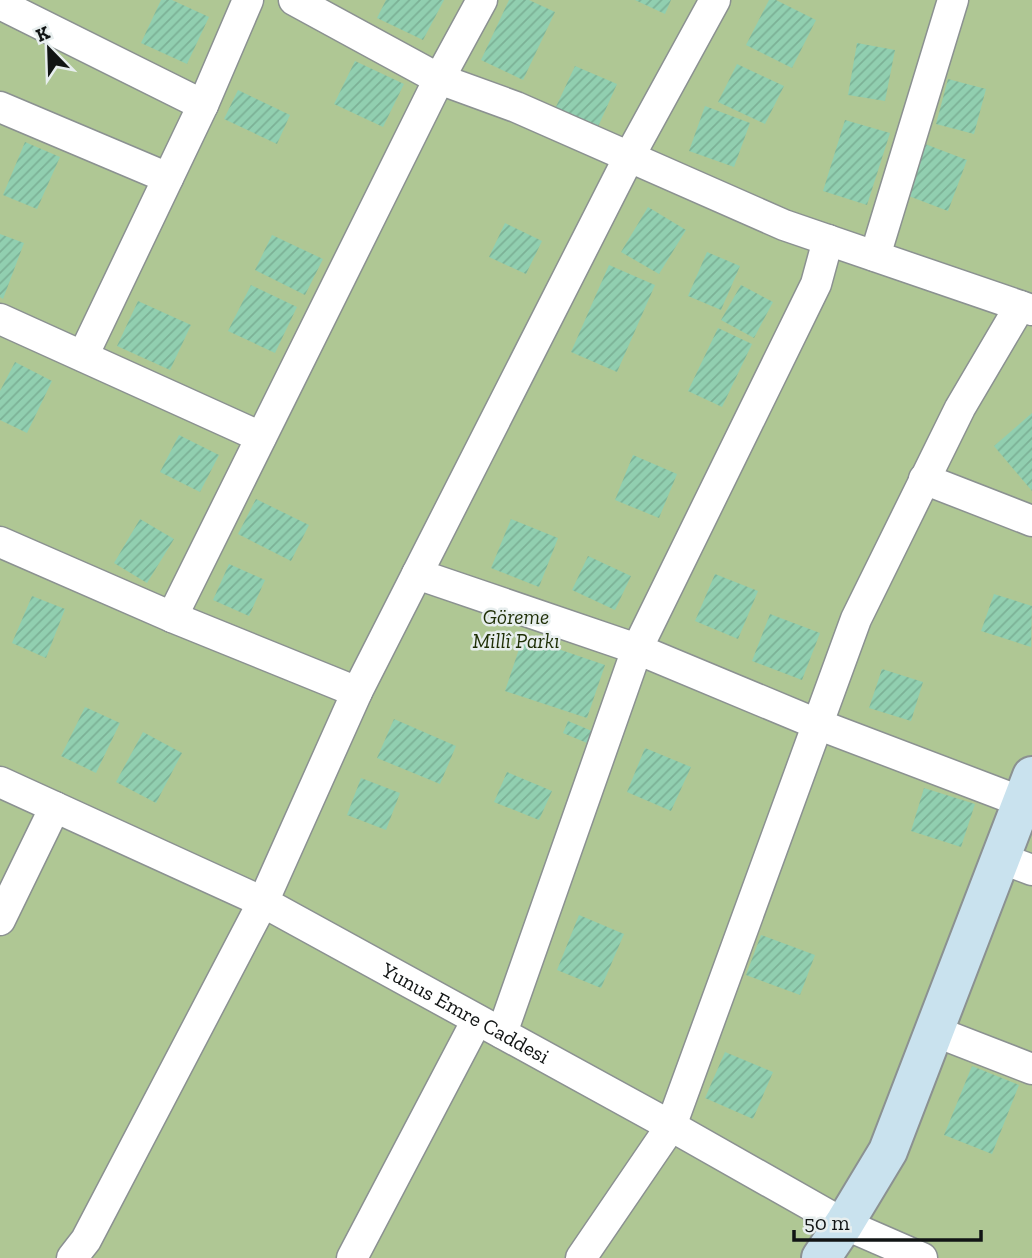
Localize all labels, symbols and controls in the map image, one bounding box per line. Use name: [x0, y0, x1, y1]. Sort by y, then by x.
north arrow: [14, 14, 84, 84]
text: K: [32, 21, 53, 47]
park label: Göreme Millî Parkı: [472, 604, 560, 653]
street label: Yunus Emre Caddesi: [377, 956, 554, 1069]
scale bar: [794, 1198, 981, 1242]
text: 50 m: [804, 1210, 850, 1235]

